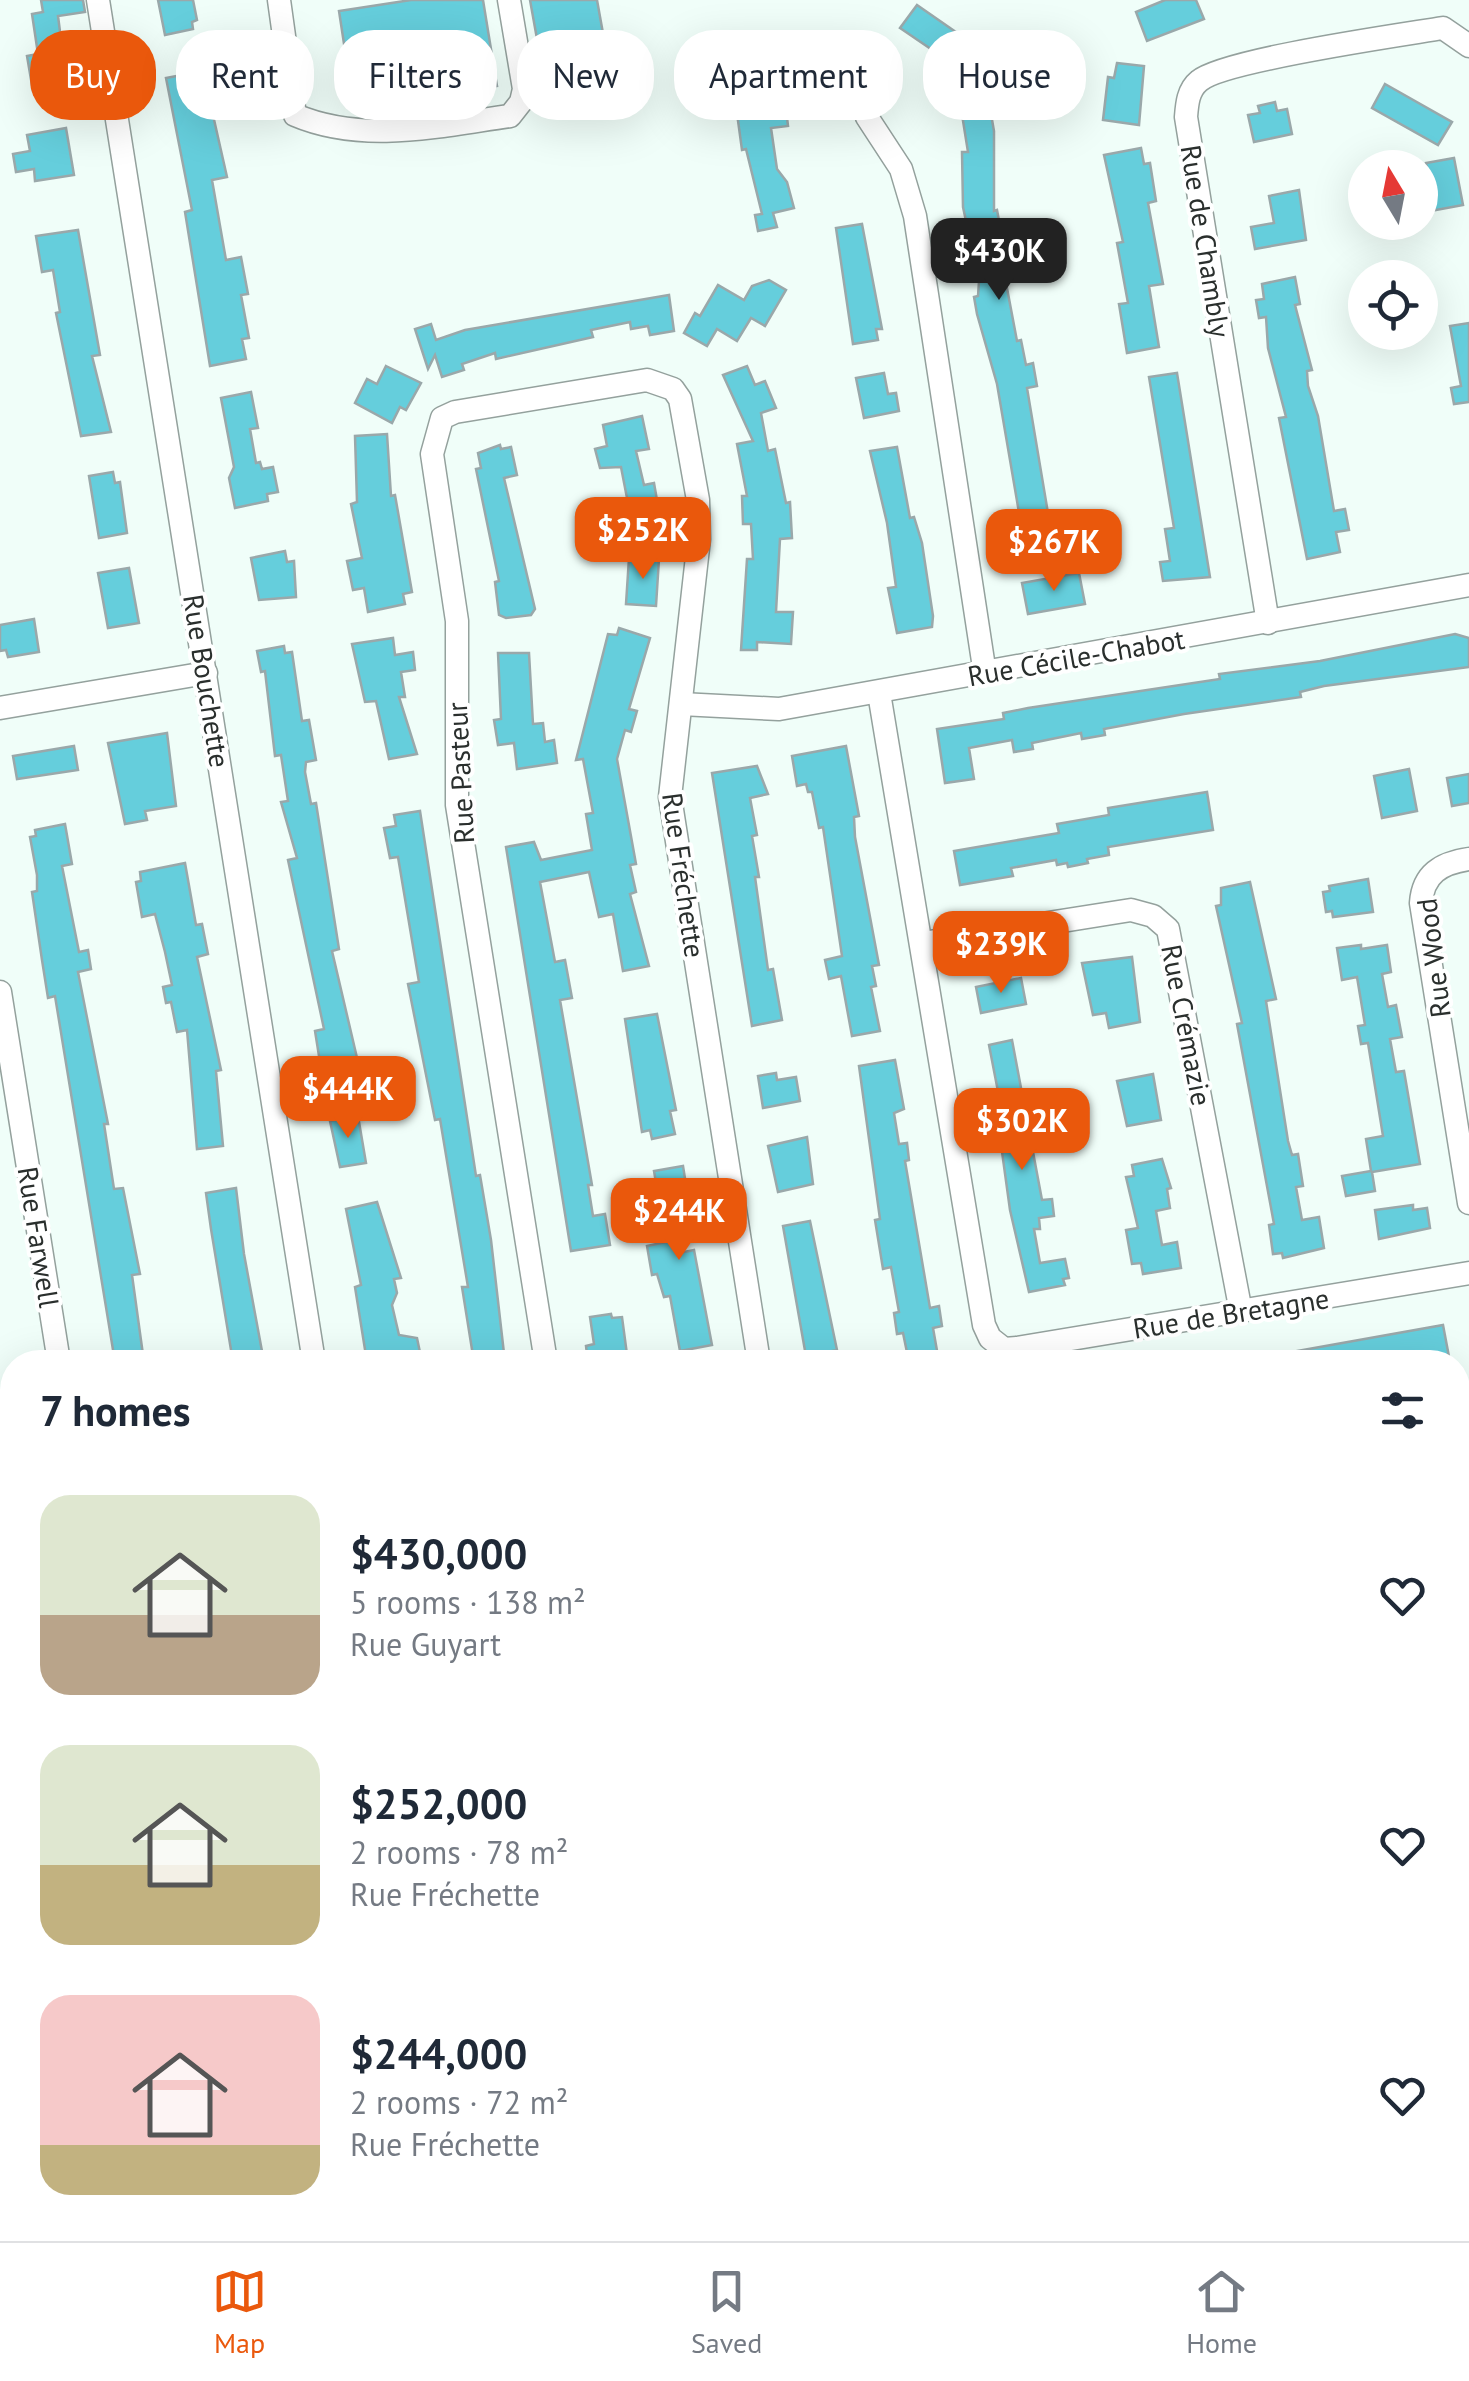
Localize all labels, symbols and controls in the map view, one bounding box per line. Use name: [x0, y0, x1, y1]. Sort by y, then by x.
chip: Buy: [30, 30, 156, 120]
chip: Rent: [176, 30, 314, 120]
chip: Filters: [334, 30, 497, 120]
chip: New: [517, 30, 654, 120]
chip: Apartment: [674, 30, 903, 120]
chip: House: [923, 30, 1086, 120]
street label: Rue de Chambly: [1173, 142, 1239, 340]
north arrow: [1348, 150, 1438, 240]
map controls: [1348, 150, 1438, 350]
pin: $430K: [929, 218, 1069, 303]
text: $430K: [953, 229, 1045, 271]
button: locate: [1348, 260, 1438, 350]
pin: $252K: [573, 497, 713, 582]
text: $252K: [597, 508, 689, 550]
pin: $267K: [984, 509, 1124, 594]
text: $267K: [1008, 520, 1100, 562]
street label: Rue Bouchette: [175, 592, 239, 770]
street label: Rue Cécile-Chabot: [965, 620, 1188, 694]
street label: Rue Pasteur: [438, 701, 482, 845]
street label: Rue Fréchette: [654, 790, 714, 960]
street label: Rue Wood: [1407, 896, 1459, 1020]
pin: $239K: [931, 911, 1071, 996]
text: $239K: [955, 922, 1047, 964]
street label: Rue Crémazie: [1153, 941, 1221, 1109]
pin: $444K: [278, 1056, 418, 1141]
text: $444K: [302, 1067, 394, 1109]
pin: $302K: [952, 1088, 1092, 1173]
text: $302K: [976, 1099, 1068, 1141]
street label: Rue Farwell: [10, 1164, 68, 1310]
pin: $244K: [609, 1178, 749, 1263]
text: $244K: [633, 1189, 725, 1231]
street label: Rue de Bretagne: [1130, 1279, 1332, 1347]
text: 7 homes: [40, 1383, 191, 1438]
icon: filters: [1375, 1383, 1430, 1438]
text: $430,000: [350, 1526, 527, 1581]
icon: home: [120, 1535, 240, 1655]
icon: heart: [1375, 1568, 1430, 1623]
text: 5 rooms · 138 m²: [350, 1581, 586, 1623]
text: Rue Guyart: [350, 1623, 501, 1665]
text: $252,000: [350, 1776, 527, 1831]
icon: home: [120, 1785, 240, 1905]
icon: heart: [1375, 1818, 1430, 1873]
text: 2 rooms · 78 m²: [350, 1831, 568, 1873]
text: Rue Fréchette: [350, 1873, 540, 1915]
text: $244,000: [350, 2026, 527, 2081]
icon: home: [120, 2035, 240, 2155]
icon: heart: [1375, 2068, 1430, 2123]
text: 2 rooms · 72 m²: [350, 2081, 568, 2123]
text: Rue Fréchette: [350, 2123, 540, 2165]
tab: Map: [212, 2264, 267, 2361]
tab: Saved: [691, 2264, 762, 2361]
tab: Home: [1186, 2264, 1257, 2361]

